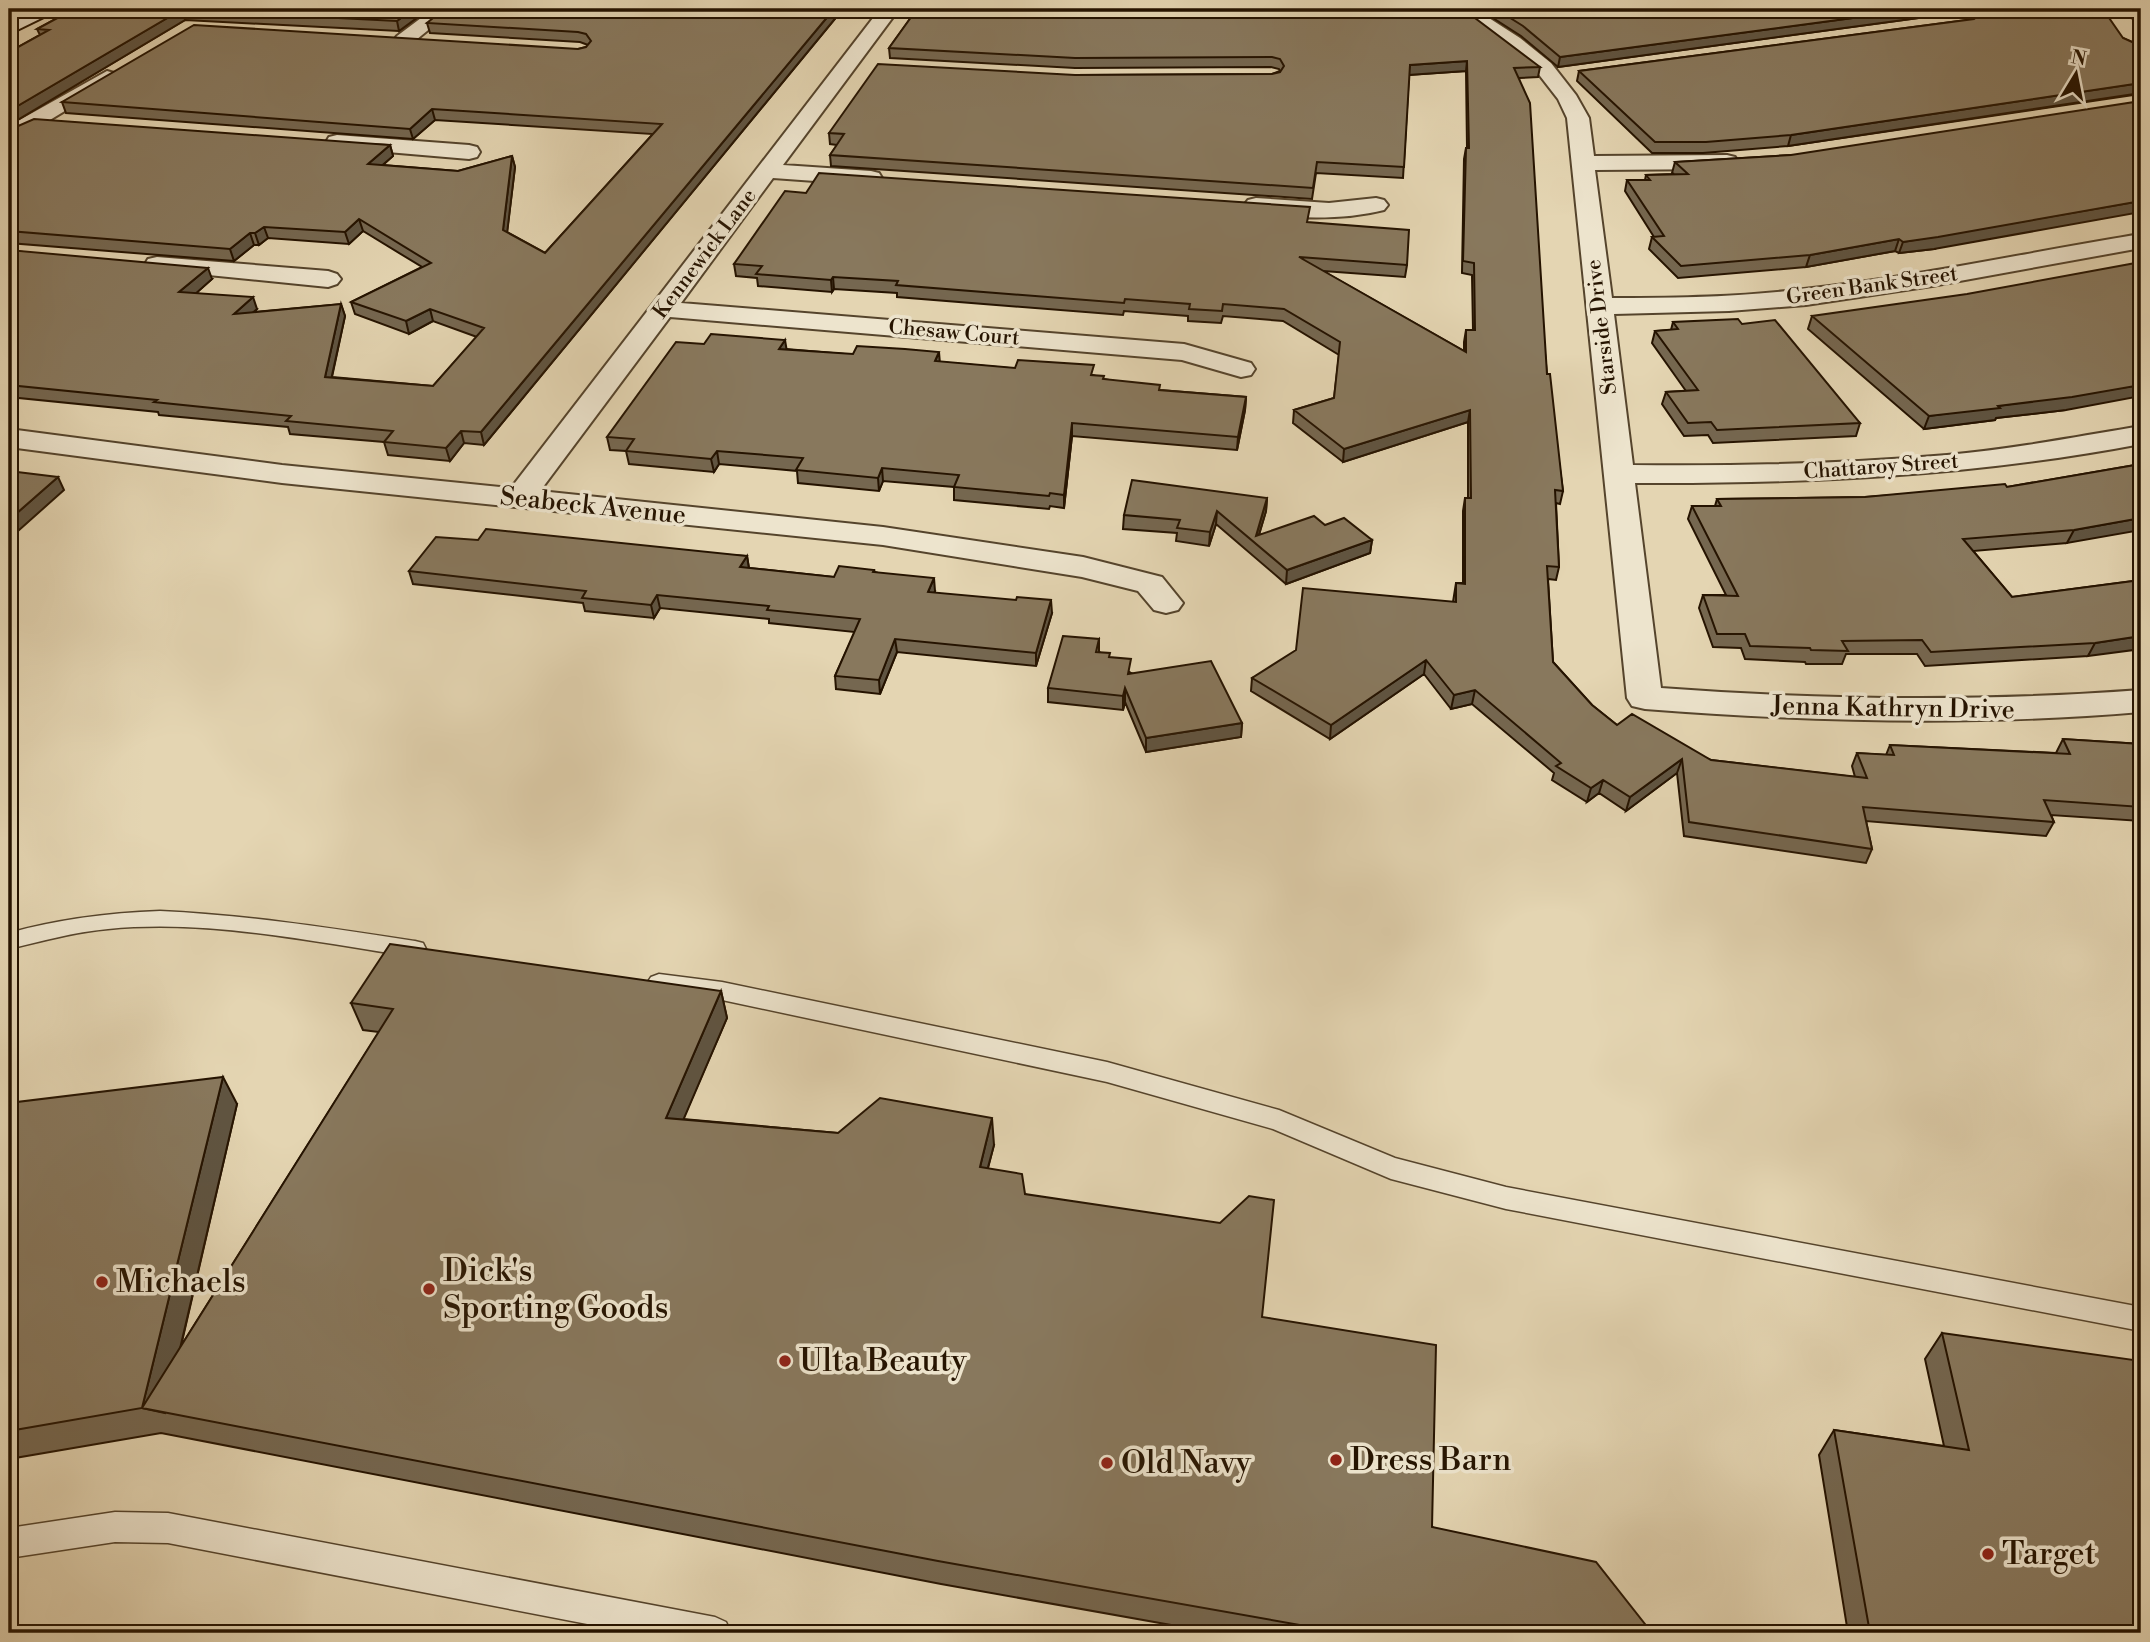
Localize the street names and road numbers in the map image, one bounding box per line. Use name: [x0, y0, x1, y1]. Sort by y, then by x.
street label: Kennewick Lane: [648, 184, 762, 324]
street label: Starside Drive: [1581, 258, 1623, 396]
street label: Green Bank Street: [1785, 261, 1960, 311]
street label: Chesaw Court: [887, 314, 1021, 352]
street label: Chattaroy Street: [1803, 449, 1960, 485]
street label: Seabeck Avenue: [498, 480, 688, 532]
street label: Jenna Kathryn Drive: [1770, 690, 2015, 726]

